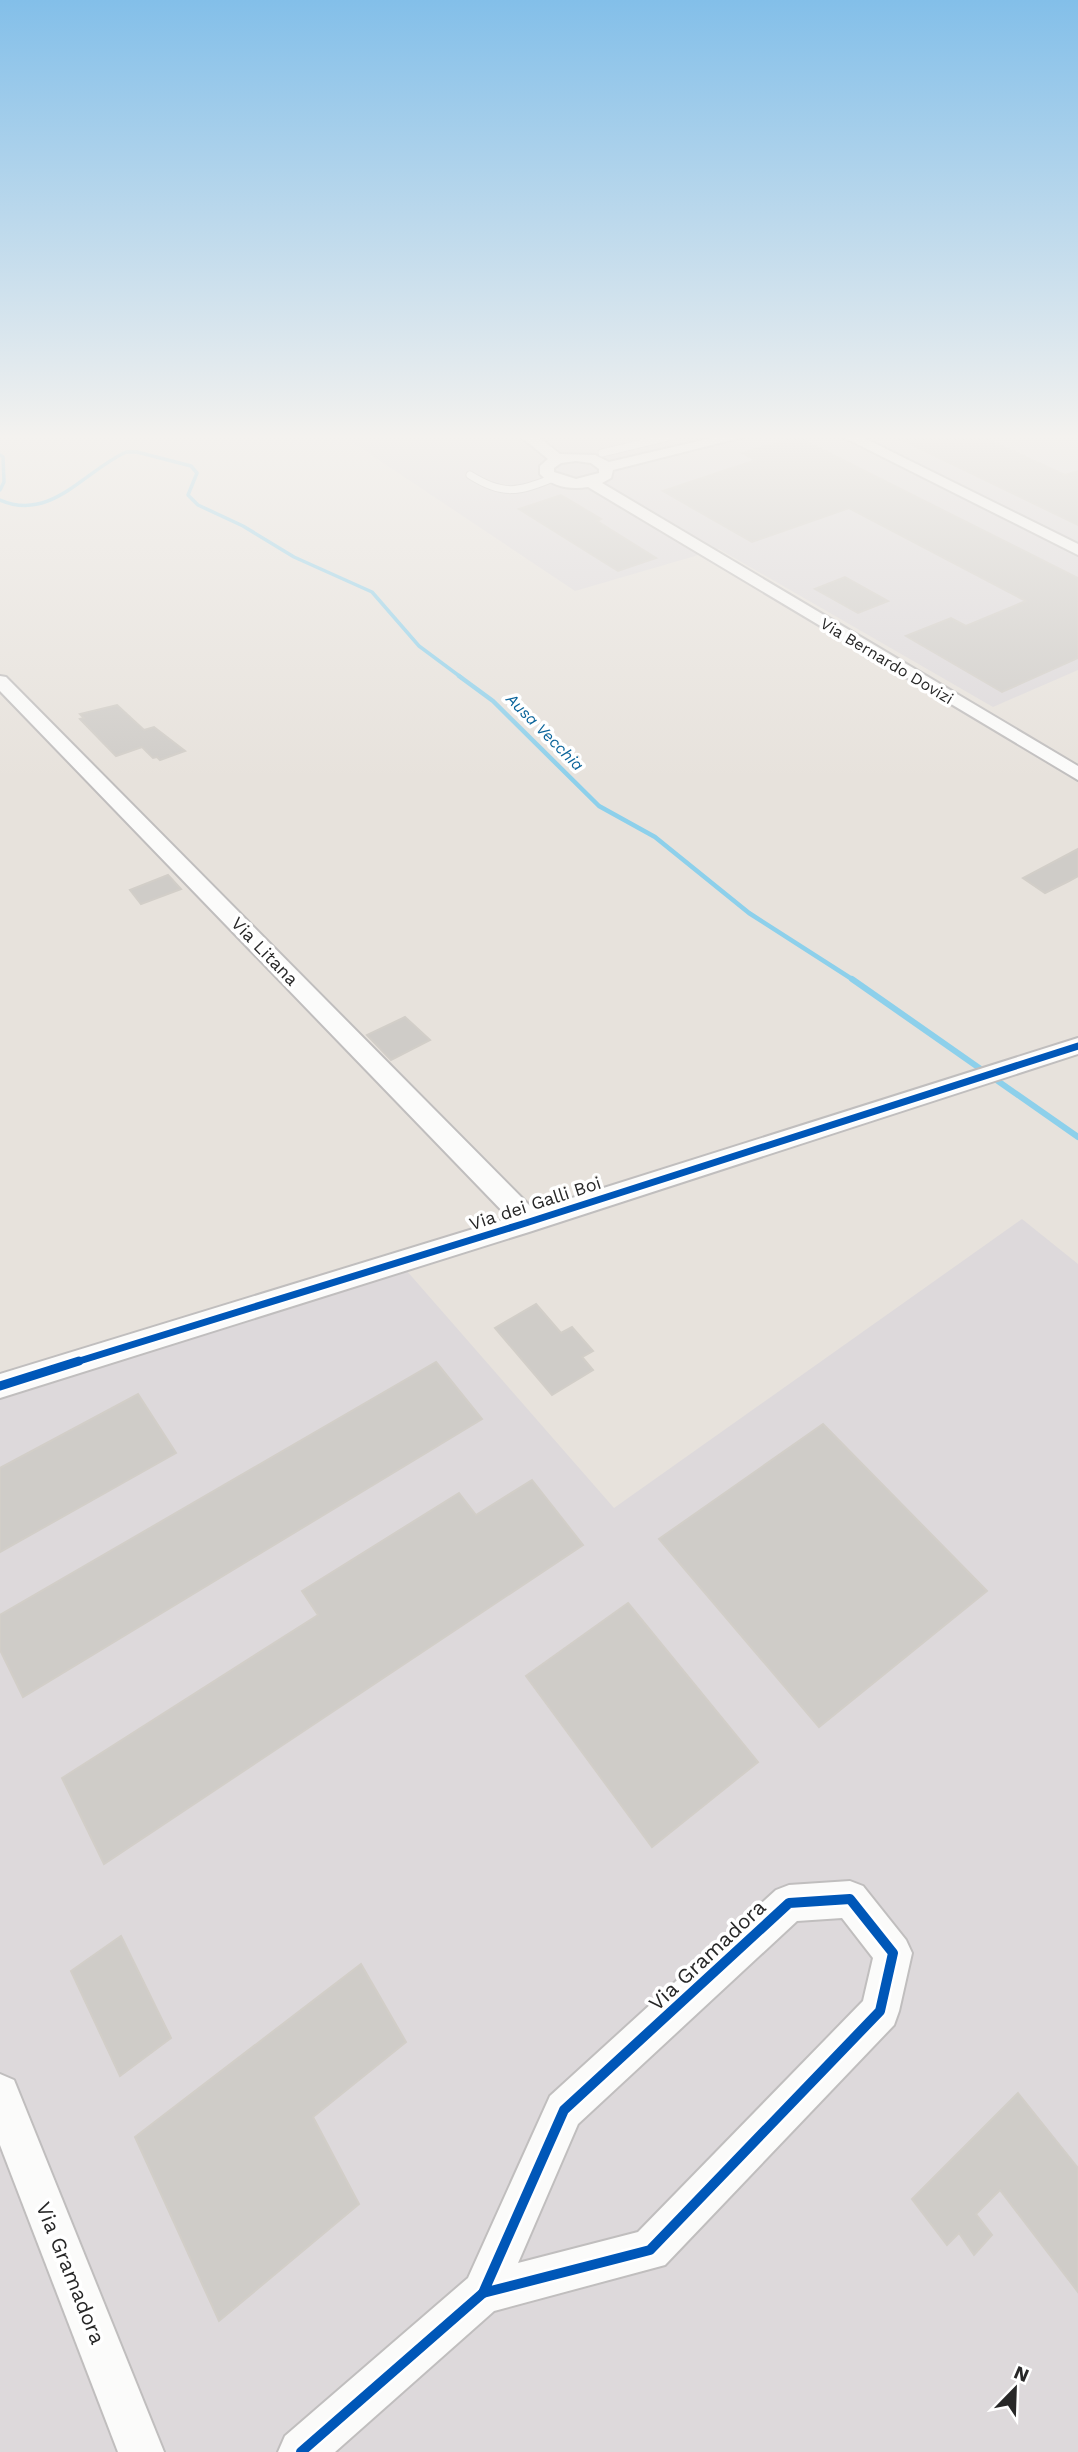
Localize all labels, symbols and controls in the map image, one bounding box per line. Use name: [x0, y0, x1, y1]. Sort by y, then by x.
street label: Via Bernardo Dovizi: [817, 614, 957, 708]
water label: Ausa Vecchia: [502, 689, 588, 775]
street label: Via Litana: [227, 912, 303, 990]
street label: Via dei Galli Boi: [466, 1172, 604, 1234]
street label: Via Gramadora: [643, 1894, 771, 2016]
street label: Via Gramadora: [31, 2198, 111, 2348]
north arrow: [980, 2354, 1050, 2424]
text: N: [1010, 2360, 1032, 2387]

